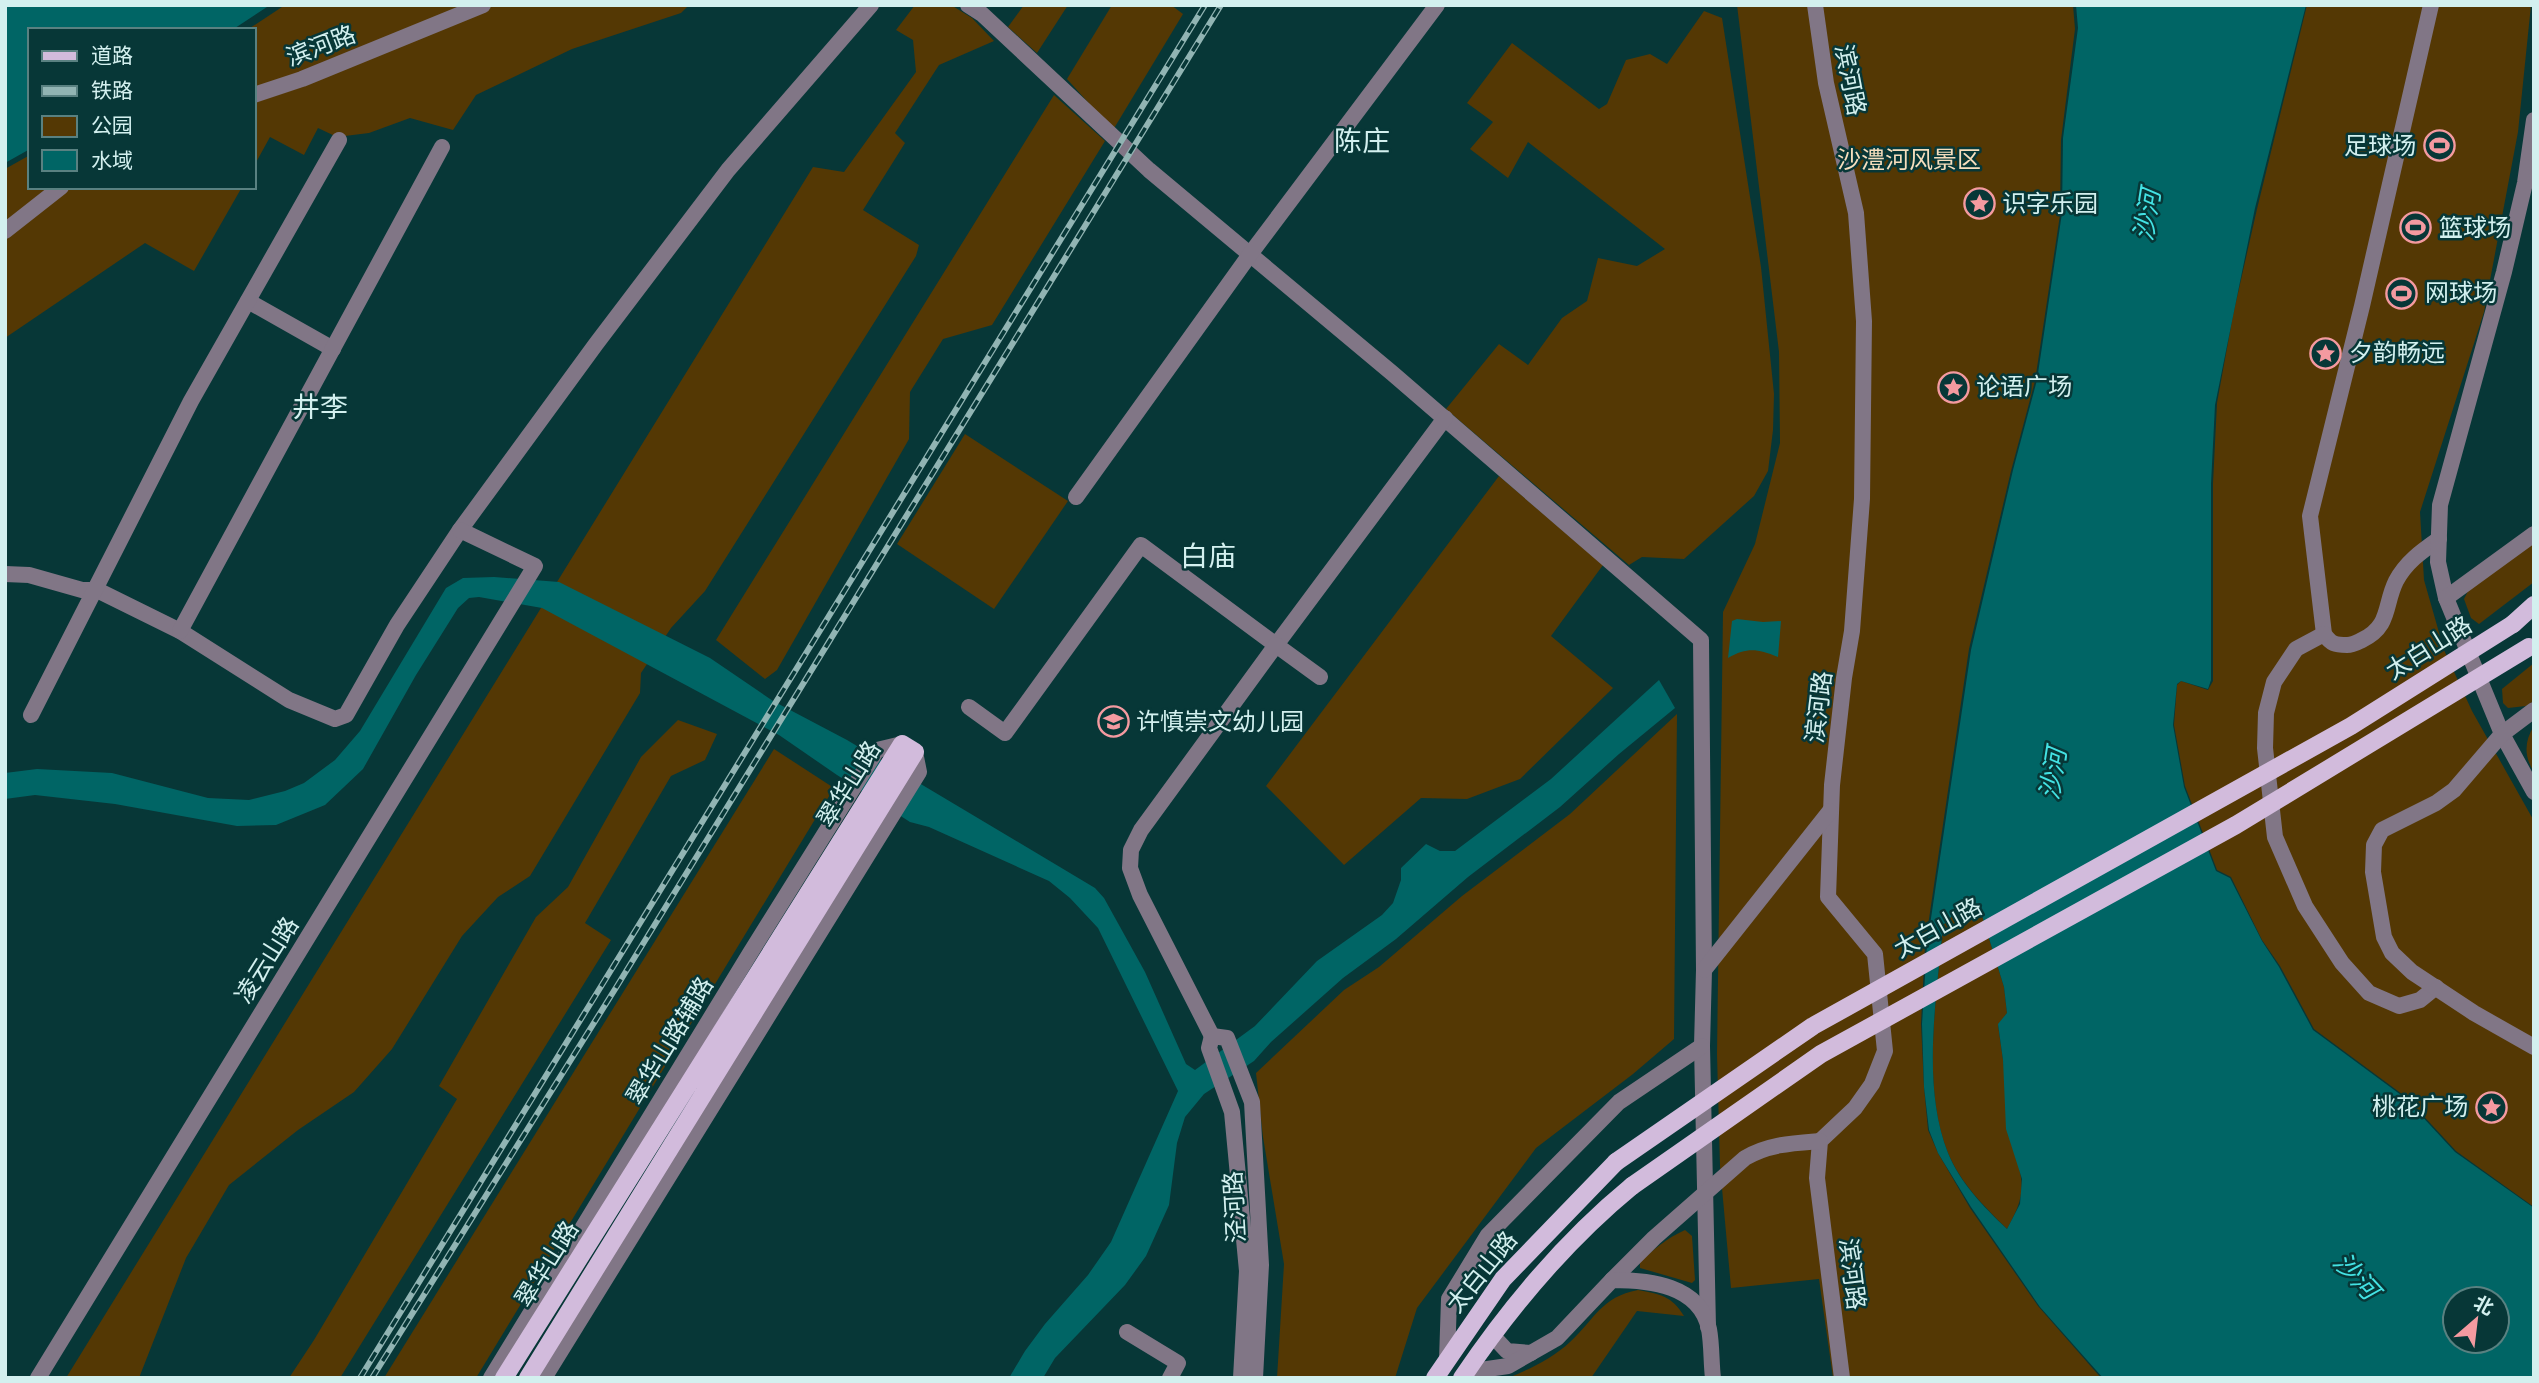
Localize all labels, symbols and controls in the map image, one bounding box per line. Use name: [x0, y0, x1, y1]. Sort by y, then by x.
street label: 滨河路: [282, 20, 360, 72]
legend: [28, 28, 256, 189]
street label: 滨河路: [1829, 42, 1871, 118]
text: 道路: [91, 44, 133, 68]
text: 铁路: [91, 79, 133, 103]
text: 公园: [91, 114, 133, 138]
district label: 陈庄: [1334, 125, 1390, 158]
sports icon: 足球场: [2422, 129, 2456, 163]
place label: 足球场: [2344, 132, 2416, 160]
park label: 沙澧河风景区: [1837, 146, 1981, 174]
text: 水域: [91, 149, 133, 173]
water label: 沙河: [2128, 182, 2167, 243]
place icon: 识字乐园: [1962, 187, 1996, 221]
place label: 识字乐园: [2002, 190, 2098, 218]
sports icon: 篮球场: [2399, 211, 2433, 245]
place label: 篮球场: [2439, 214, 2511, 242]
sports icon: 网球场: [2385, 276, 2419, 310]
place label: 网球场: [2425, 279, 2497, 307]
place icon: 夕韵畅远: [2309, 336, 2343, 370]
place label: 夕韵畅远: [2349, 339, 2445, 367]
place icon: 论语广场: [1936, 370, 1970, 404]
place label: 论语广场: [1976, 373, 2072, 401]
district label: 井李: [292, 391, 348, 424]
district label: 白庙: [1180, 540, 1236, 573]
street label: 太白山路: [2381, 611, 2477, 685]
street label: 滨河路: [1801, 670, 1837, 744]
school or university icon: 许慎崇文幼儿园: [1096, 705, 1130, 739]
place label: 许慎崇文幼儿园: [1136, 708, 1304, 736]
street label: 翠华山路: [812, 736, 886, 832]
water label: 沙河: [2034, 741, 2073, 802]
street label: 太白山路: [1889, 892, 1987, 964]
street label: 凌云山路: [230, 912, 304, 1008]
street label: 翠华山路辅路: [621, 972, 719, 1110]
place icon: 桃花广场: [2474, 1090, 2508, 1124]
place label: 桃花广场: [2372, 1093, 2468, 1121]
street label: 泾河路: [1219, 1170, 1251, 1244]
street label: 翠华山路: [510, 1216, 584, 1312]
street label: 太白山路: [1441, 1226, 1523, 1318]
street label: 滨河路: [1834, 1237, 1870, 1311]
water label: 沙河: [2327, 1247, 2388, 1309]
north arrow: [2441, 1285, 2511, 1355]
text: 北: [2470, 1291, 2498, 1320]

